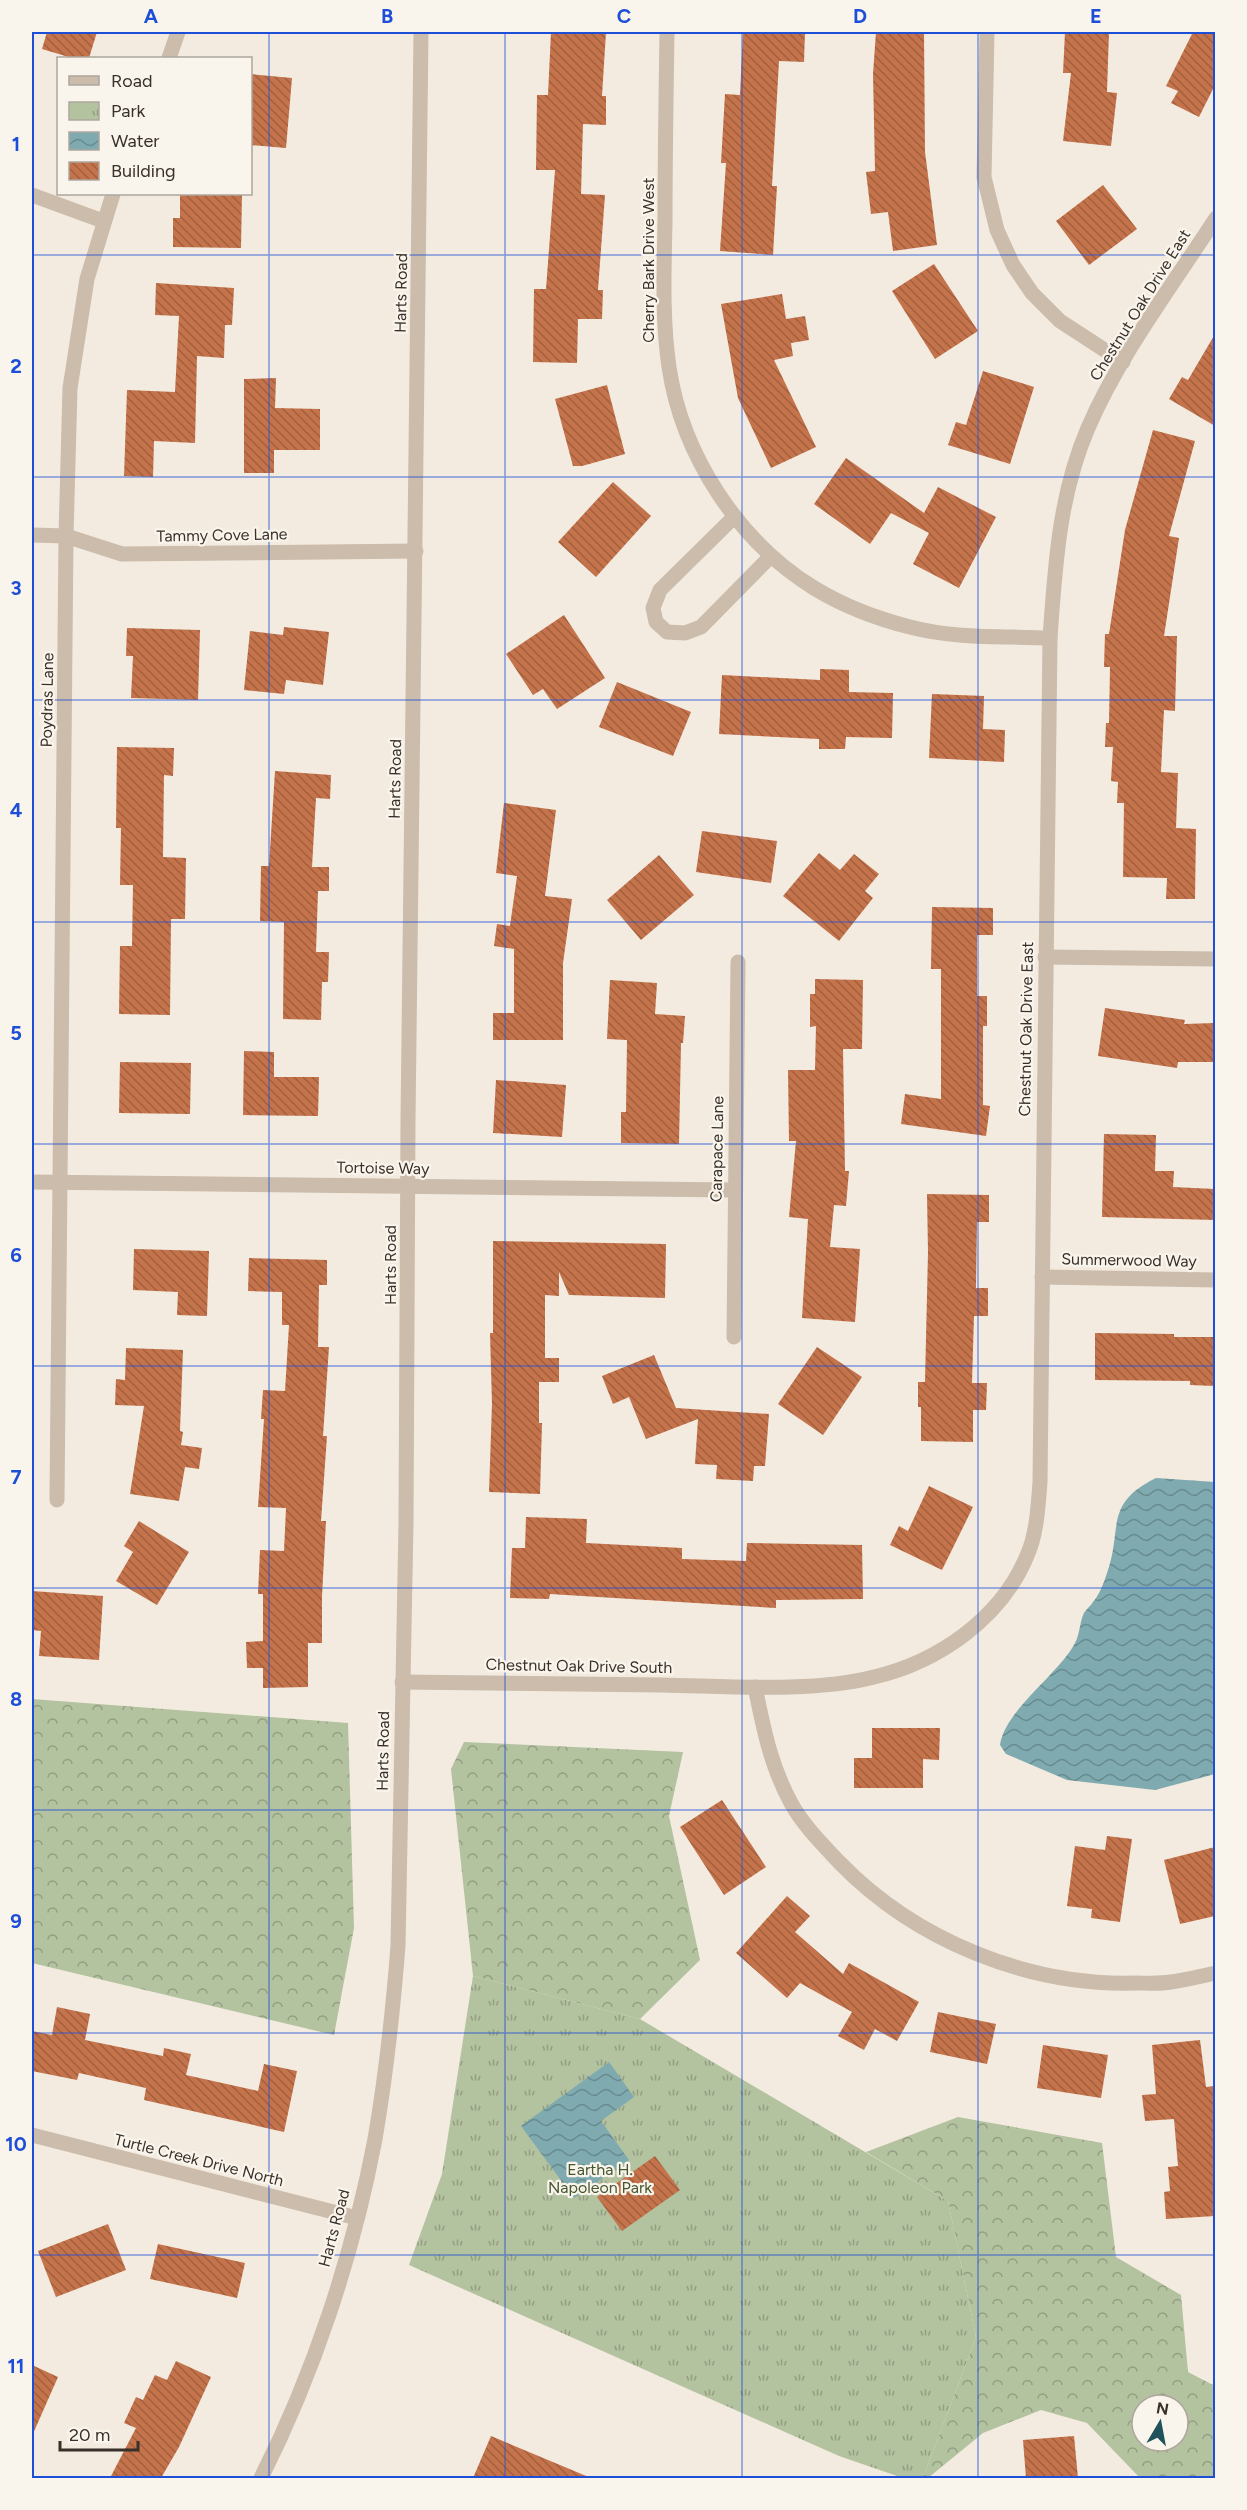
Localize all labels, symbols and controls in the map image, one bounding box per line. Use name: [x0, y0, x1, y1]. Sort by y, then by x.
text: A: [144, 4, 159, 28]
text: B: [381, 4, 393, 28]
text: C: [617, 4, 631, 28]
text: D: [853, 4, 867, 28]
text: E: [1090, 4, 1102, 28]
legend: [57, 57, 252, 195]
text: Road: [111, 70, 152, 92]
text: Park: [111, 100, 146, 122]
text: Water: [111, 130, 159, 152]
text: 1: [12, 132, 20, 156]
text: Building: [111, 160, 176, 182]
street label: Cherry Bark Drive West: [639, 177, 658, 343]
street label: Chestnut Oak Drive East: [1086, 226, 1194, 384]
street label: Harts Road: [391, 253, 411, 333]
text: 2: [10, 354, 22, 378]
street label: Tammy Cove Lane: [156, 524, 288, 546]
text: 3: [10, 576, 22, 600]
street label: Poydras Lane: [37, 652, 57, 748]
street label: Harts Road: [385, 739, 405, 819]
text: 4: [10, 798, 23, 822]
street label: Chestnut Oak Drive East: [1015, 941, 1037, 1117]
text: 5: [10, 1021, 22, 1045]
street label: Carapace Lane: [707, 1095, 727, 1202]
street label: Tortoise Way: [336, 1158, 430, 1178]
street label: Harts Road: [381, 1225, 400, 1305]
text: 6: [10, 1243, 22, 1267]
street label: Summerwood Way: [1061, 1249, 1198, 1271]
text: 7: [10, 1465, 22, 1489]
street label: Chestnut Oak Drive South: [485, 1655, 673, 1677]
text: 8: [10, 1687, 22, 1711]
street label: Harts Road: [373, 1711, 393, 1791]
text: 9: [10, 1909, 22, 1933]
street label: Turtle Creek Drive North: [112, 2130, 286, 2190]
text: 10: [5, 2132, 27, 2156]
park label: Eartha H. Napoleon Park: [548, 2160, 652, 2197]
street label: Harts Road: [314, 2187, 354, 2269]
text: 11: [8, 2354, 24, 2378]
north arrow: [1130, 2393, 1190, 2453]
text: N: [1155, 2398, 1170, 2419]
scale bar: [60, 2414, 138, 2452]
text: 20 m: [69, 2424, 110, 2446]

